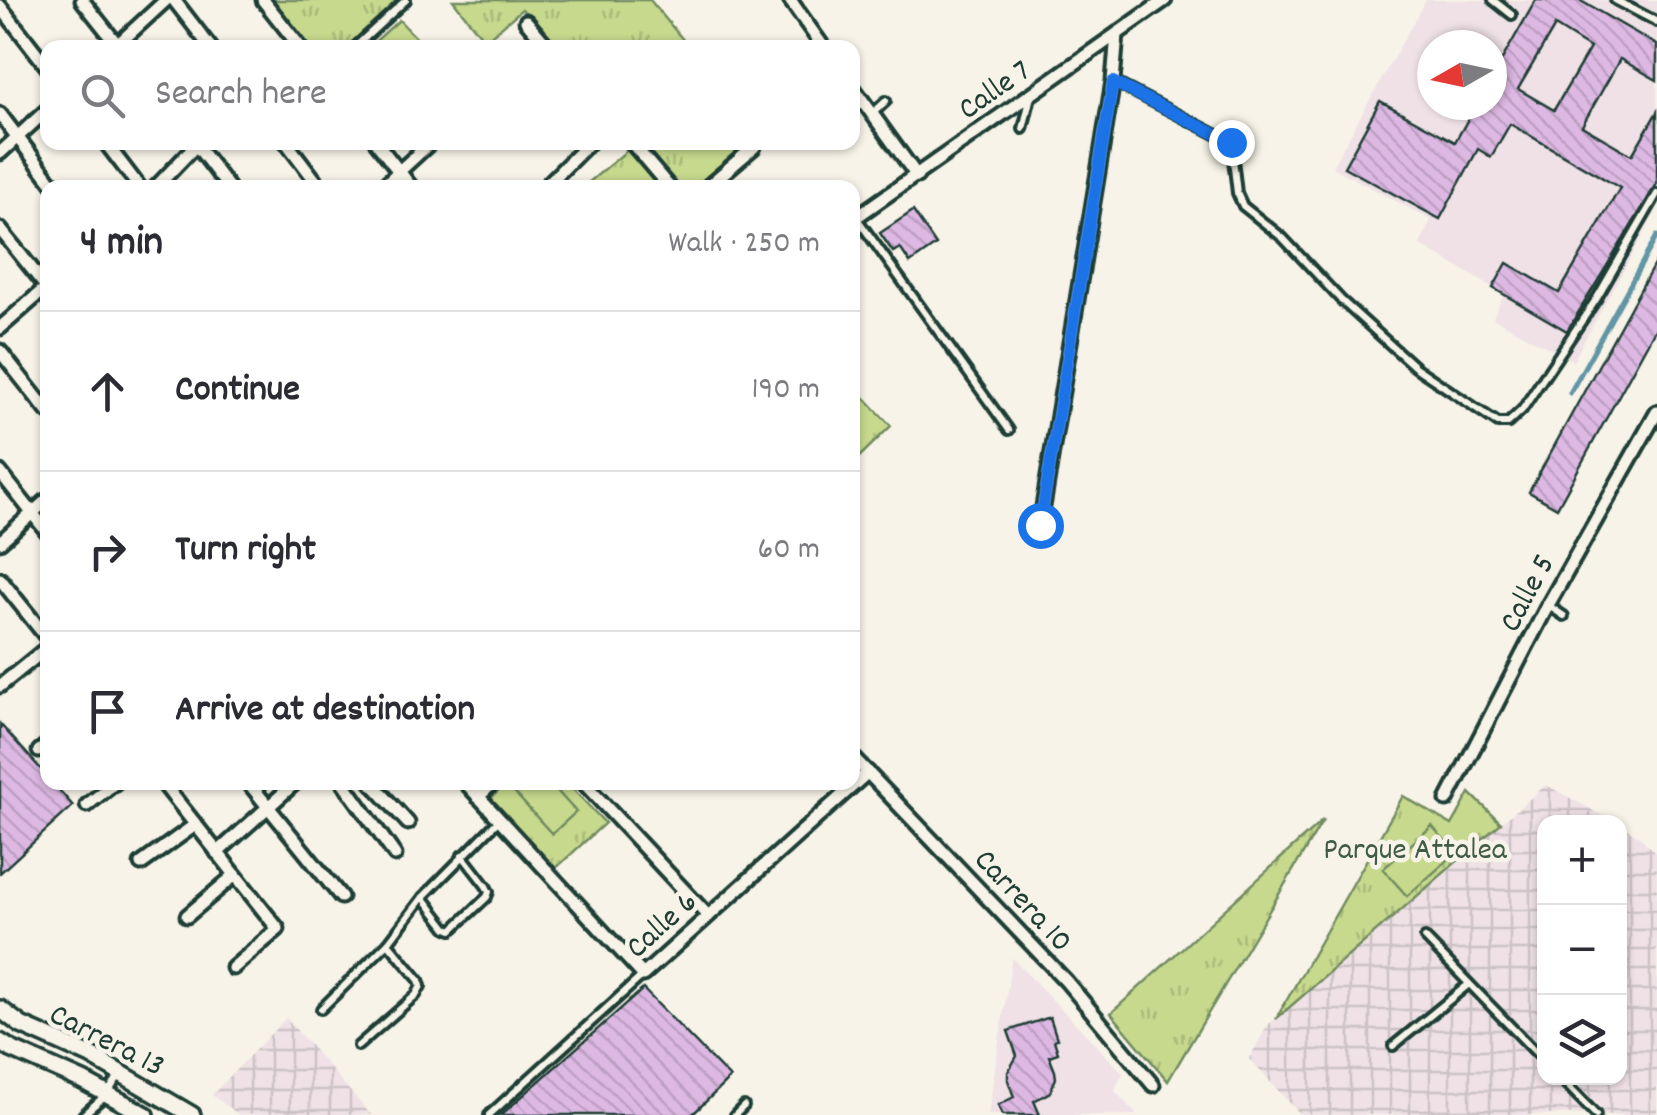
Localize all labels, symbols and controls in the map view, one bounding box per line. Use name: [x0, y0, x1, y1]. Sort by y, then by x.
north arrow: [1417, 30, 1507, 120]
search box: [40, 40, 860, 150]
street label: Calle 7: [950, 50, 1042, 134]
icon: search: [75, 68, 130, 123]
text: Search here: [155, 68, 327, 123]
route end: [1209, 120, 1255, 166]
text: 4 min: [80, 215, 163, 275]
text: Walk · 250 m: [668, 222, 820, 268]
icon: ahead: [80, 364, 135, 419]
text: Continue: [175, 364, 300, 419]
text: 190 m: [752, 368, 820, 414]
route start: [1018, 503, 1064, 549]
icon: right: [80, 524, 135, 579]
text: Turn right: [175, 524, 316, 579]
text: 60 m: [758, 528, 820, 574]
street label: Calle 5: [1490, 547, 1569, 641]
icon: arrive: [80, 684, 135, 739]
text: Arrive at destination: [175, 684, 475, 739]
map controls: [1537, 815, 1627, 1085]
button: +: [1537, 815, 1627, 905]
park label: Parque Attalea: [1323, 829, 1508, 875]
street label: Carrera 10: [961, 840, 1082, 965]
street label: Calle 6: [617, 882, 710, 972]
button: −: [1537, 905, 1627, 995]
street label: Carrera 13: [40, 994, 171, 1091]
button: layers: [1537, 995, 1627, 1085]

